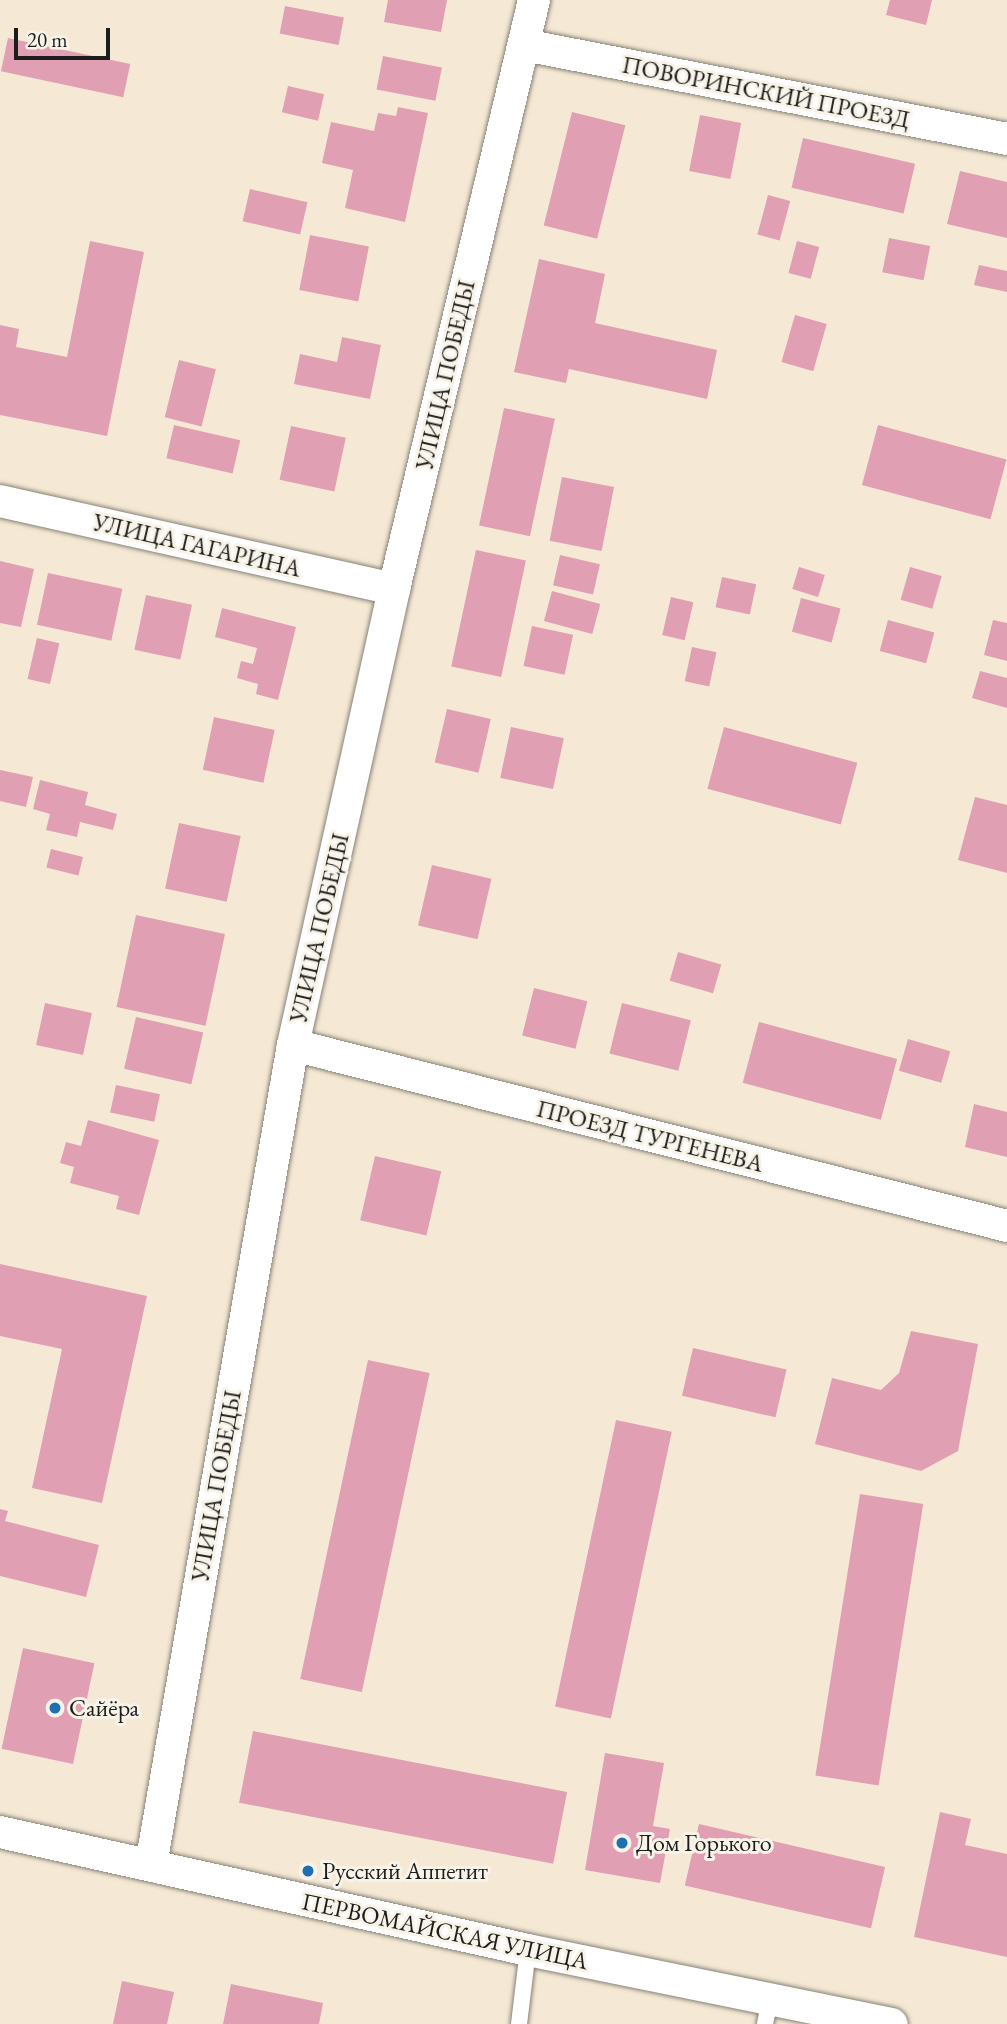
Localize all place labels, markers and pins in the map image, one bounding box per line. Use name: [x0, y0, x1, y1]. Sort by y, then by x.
place label: Сайёра: [69, 1694, 139, 1722]
marker: Сайёра: [47, 1700, 63, 1716]
place label: Дом Горького: [636, 1829, 772, 1857]
marker: Дом Горького: [614, 1835, 630, 1851]
place label: Русский Аппетит: [322, 1857, 488, 1885]
marker: Русский Аппетит: [300, 1863, 316, 1879]

